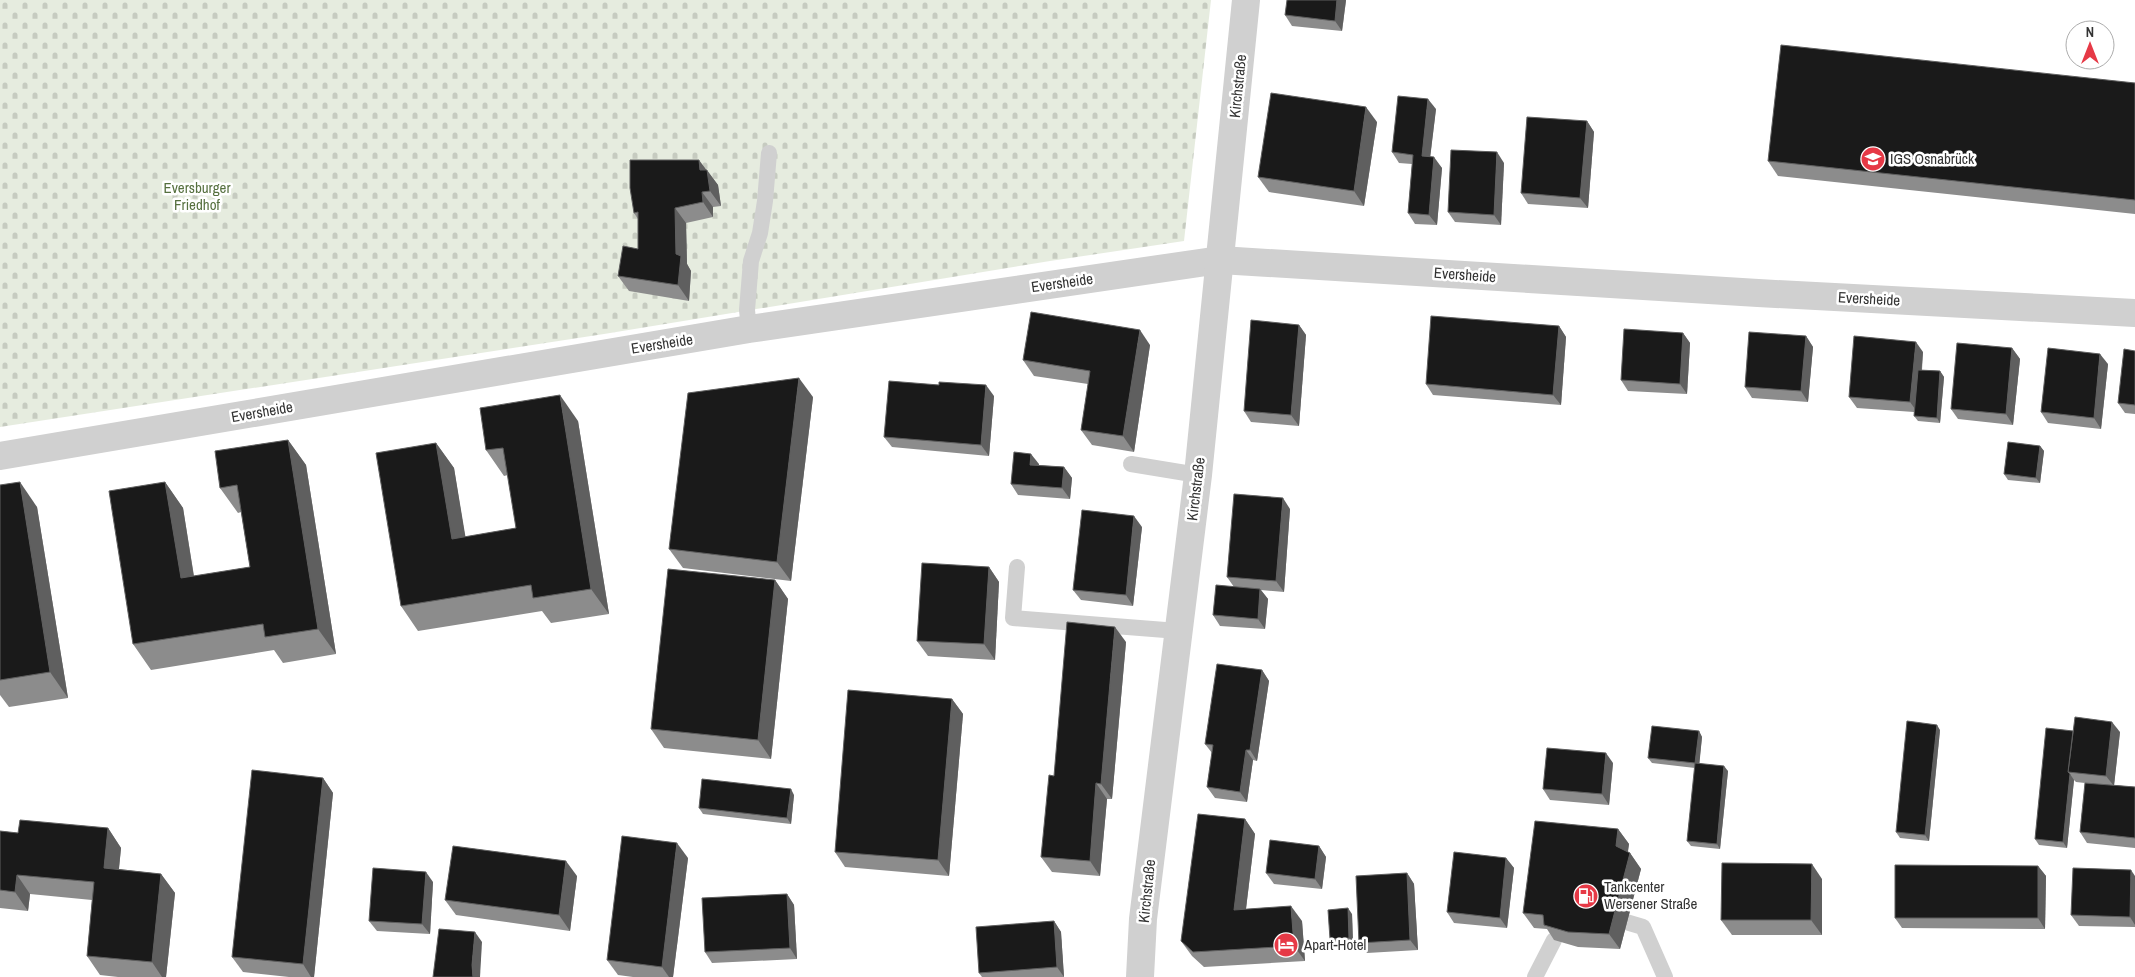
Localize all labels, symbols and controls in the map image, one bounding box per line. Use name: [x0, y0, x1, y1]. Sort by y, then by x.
north arrow: [2065, 20, 2115, 70]
text: N: [2086, 23, 2094, 41]
street label: Kirchstraße: [1224, 53, 1251, 119]
school or university icon: IGS Osnabrück: [1860, 146, 1886, 172]
place label: IGS Osnabrück: [1890, 148, 1975, 169]
park label: Eversburger Friedhof: [164, 177, 231, 215]
street label: Eversheide: [1433, 262, 1497, 287]
street label: Eversheide: [1030, 268, 1094, 297]
street label: Eversheide: [1837, 286, 1901, 311]
street label: Eversheide: [630, 328, 694, 359]
street label: Eversheide: [229, 396, 295, 427]
street label: Kirchstraße: [1181, 456, 1210, 522]
street label: Kirchstraße: [1133, 858, 1160, 924]
place label: Tankcenter Wersener Straße: [1604, 876, 1698, 914]
fuel station icon: Tankcenter Wersener Straße: [1573, 883, 1599, 909]
hotel icon: Apart-Hotel: [1273, 932, 1299, 958]
place label: Apart-Hotel: [1303, 934, 1366, 955]

